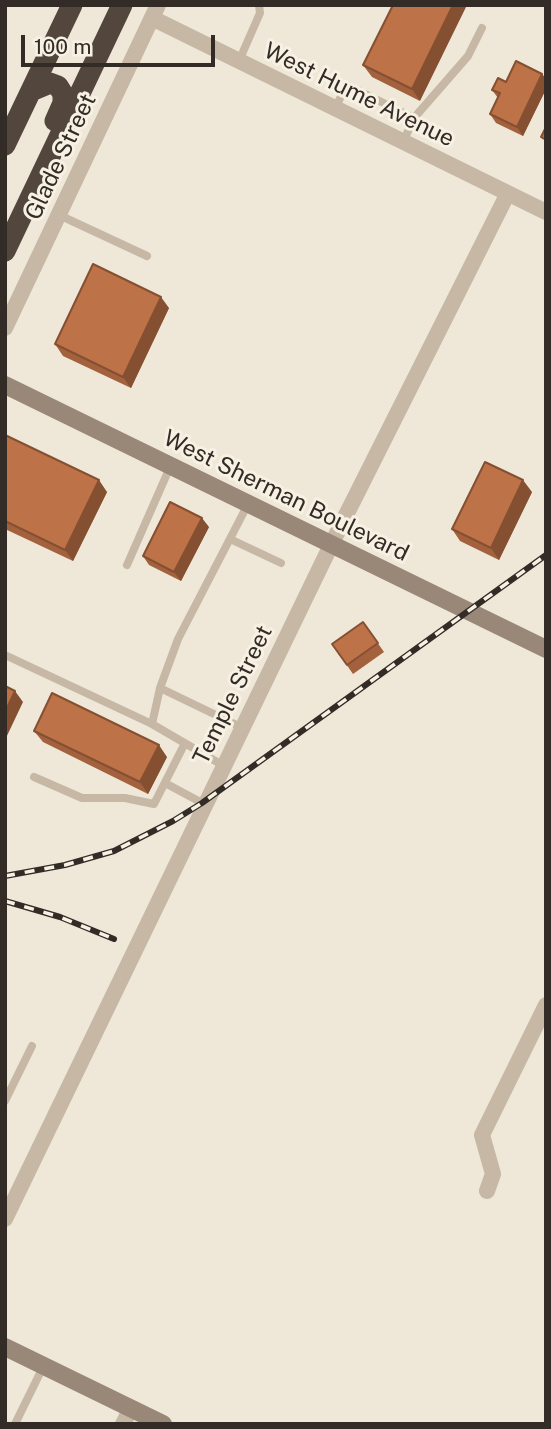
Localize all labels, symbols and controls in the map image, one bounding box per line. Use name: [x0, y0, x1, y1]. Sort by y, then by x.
scale bar: [24, 21, 219, 65]
text: 100 m: [34, 34, 91, 59]
street label: West Hume Avenue: [259, 37, 459, 153]
street label: Glade Street: [20, 90, 102, 224]
street label: West Sherman Boulevard: [159, 425, 413, 567]
street label: Temple Street: [188, 621, 278, 769]

